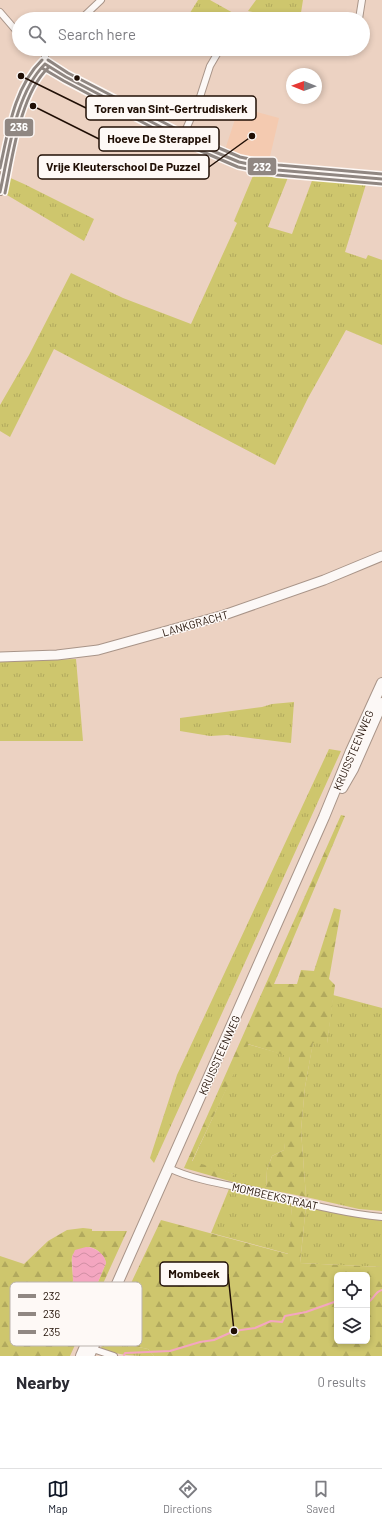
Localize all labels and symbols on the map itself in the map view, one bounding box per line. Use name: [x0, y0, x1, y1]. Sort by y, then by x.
north arrow: [286, 68, 322, 104]
unlabelled marker: [72, 73, 82, 83]
callout: Toren van Sint-Gertrudiskerk: [86, 96, 256, 120]
text: Toren van Sint-Gertrudiskerk: [94, 101, 248, 115]
line badge: 236: [4, 118, 34, 137]
text: 236: [10, 120, 28, 133]
callout: Hoeve De Sterappel: [99, 127, 219, 151]
text: Hoeve De Sterappel: [107, 131, 211, 145]
callout: Vrije Kleuterschool De Puzzel: [38, 155, 209, 179]
line badge: 232: [247, 157, 277, 176]
text: Vrije Kleuterschool De Puzzel: [46, 159, 200, 173]
text: 232: [253, 160, 271, 173]
street label: LANKGRACHT: [161, 607, 229, 639]
street label: KRUISSTEENWEG: [330, 708, 376, 792]
street label: KRUISSTEENWEG: [196, 1013, 242, 1097]
street label: MOMBEEKSTRAAT: [231, 1180, 319, 1212]
callout: Mombeek: [160, 1262, 228, 1286]
text: Mombeek: [168, 1266, 220, 1280]
legend: [10, 1282, 142, 1346]
text: 232: [43, 1289, 60, 1302]
text: 236: [43, 1307, 60, 1320]
text: 235: [43, 1325, 60, 1338]

